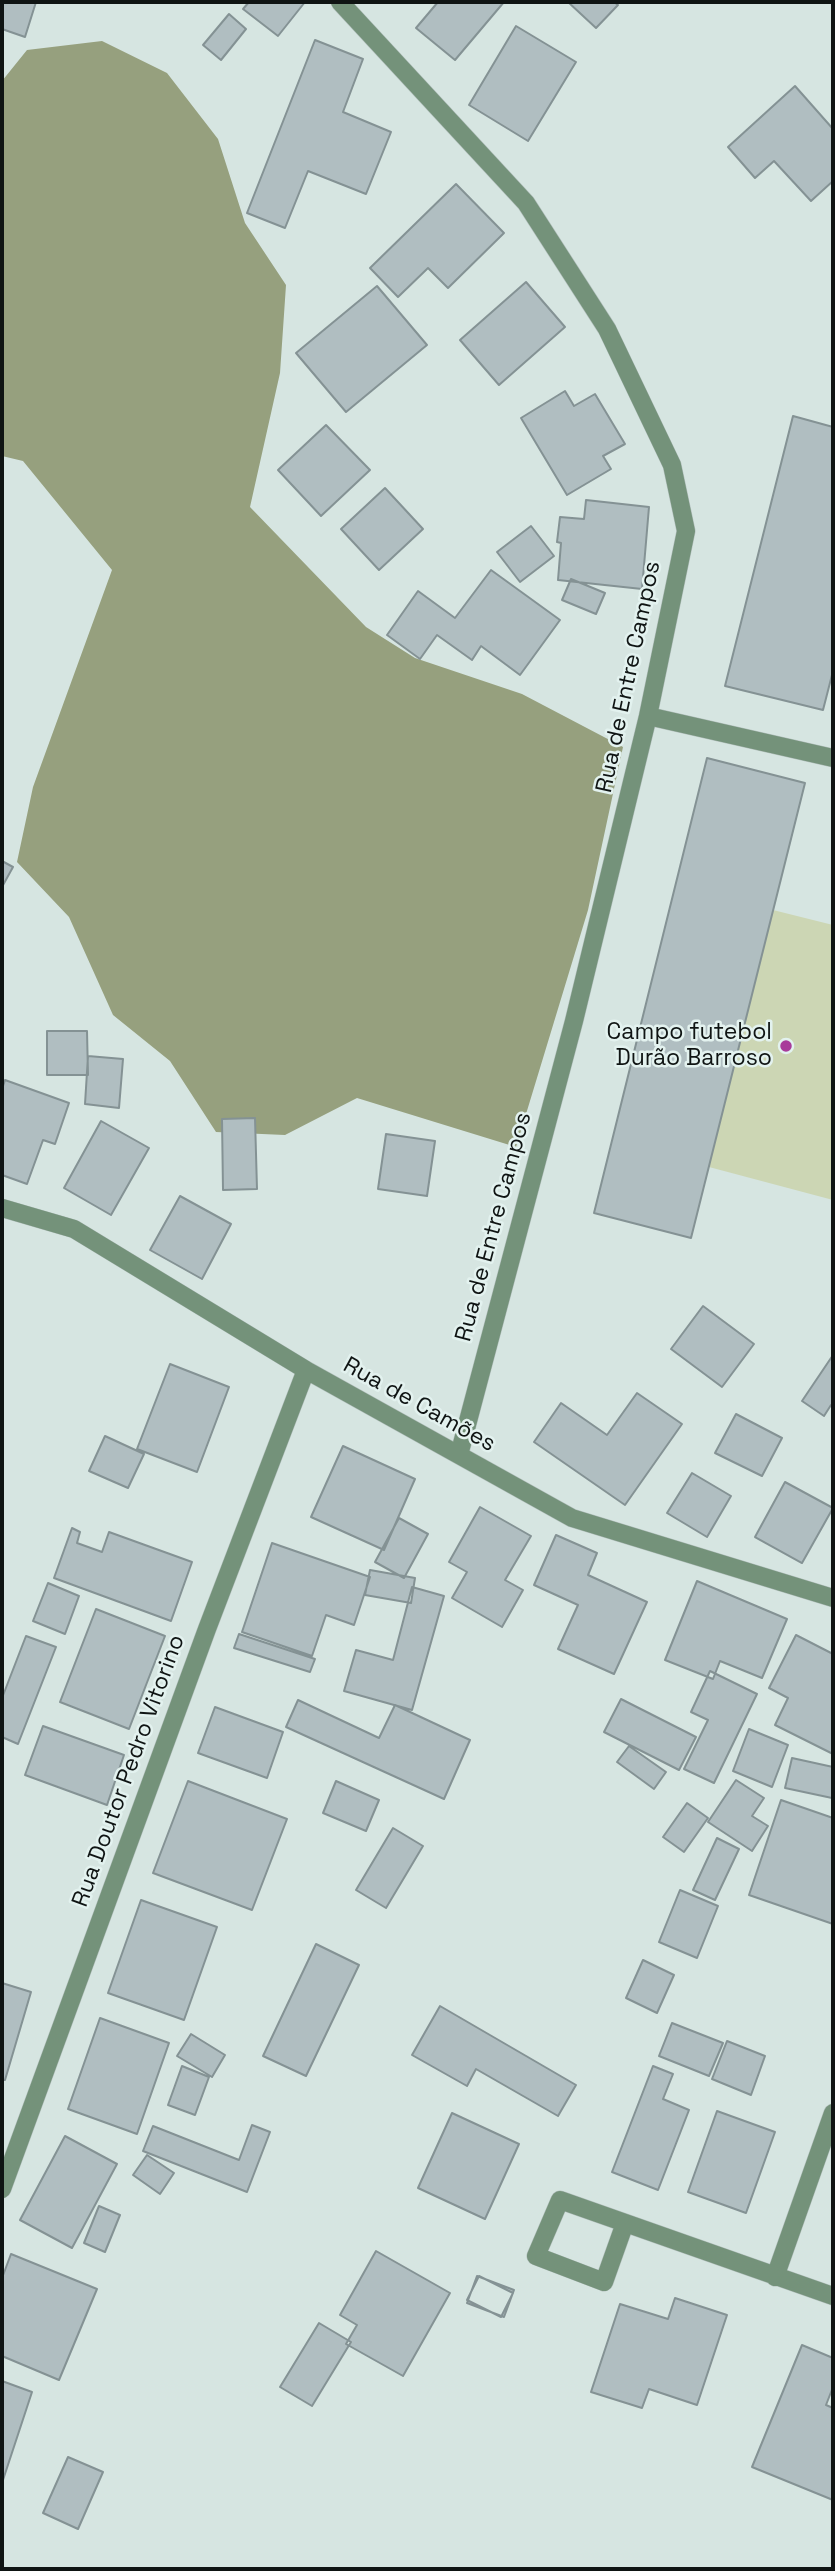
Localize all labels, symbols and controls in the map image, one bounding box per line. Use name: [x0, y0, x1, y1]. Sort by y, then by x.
street label: Rua de Entre Campos: [591, 559, 667, 795]
place label: Campo futebol Durão Barroso: [607, 1019, 772, 1073]
marker: Campo futebol Durão Barroso: [778, 1038, 794, 1054]
street label: Rua de Entre Campos: [450, 1109, 538, 1345]
street label: Rua de Camões: [338, 1352, 500, 1458]
street label: Rua Doutor Pedro Vitorino: [67, 1631, 191, 1911]

